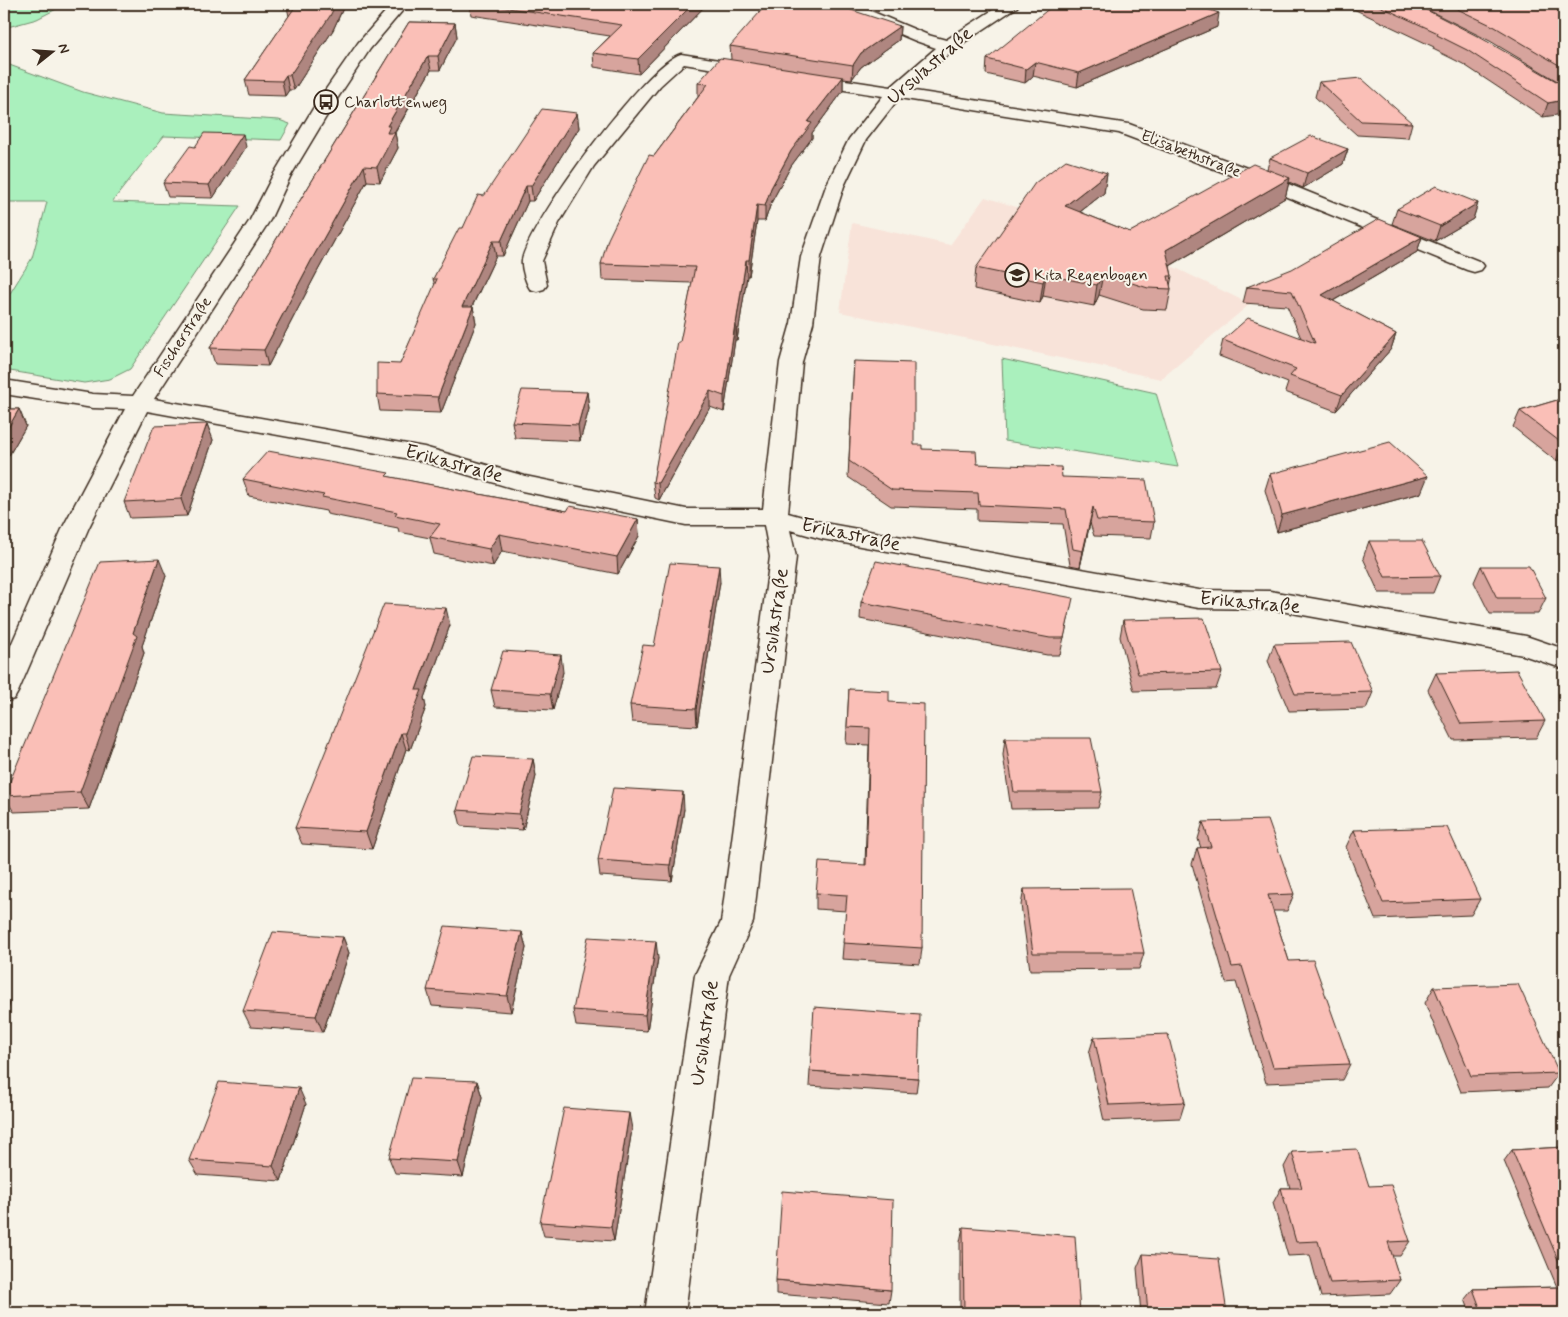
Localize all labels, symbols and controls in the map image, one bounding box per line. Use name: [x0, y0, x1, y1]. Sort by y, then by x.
street label: Ursulastraße: [881, 21, 979, 111]
north arrow: [28, 28, 78, 78]
text: N: [54, 41, 73, 56]
bus stop icon: Charlottenweg: [313, 89, 339, 115]
place label: Charlottenweg: [344, 92, 447, 114]
street label: Elisabethstraße: [1138, 125, 1244, 183]
school or university icon: Kita Regenbogen: [1004, 262, 1030, 288]
place label: Kita Regenbogen: [1034, 265, 1148, 286]
street label: Fischerstraße: [149, 293, 217, 381]
street label: Erikastraße: [402, 438, 506, 490]
street label: Erikastraße: [799, 511, 903, 559]
street label: Ursulastraße: [754, 566, 796, 676]
street label: Erikastraße: [1199, 585, 1302, 621]
street label: Ursulastraße: [684, 978, 726, 1088]

